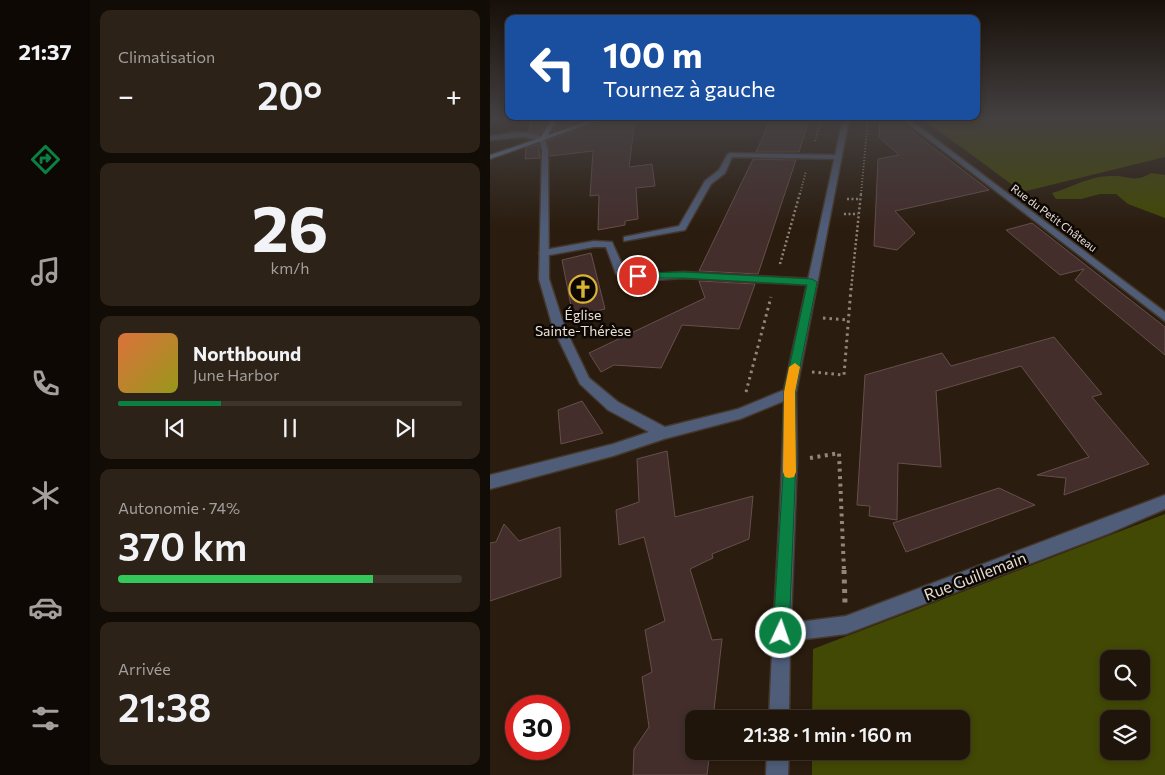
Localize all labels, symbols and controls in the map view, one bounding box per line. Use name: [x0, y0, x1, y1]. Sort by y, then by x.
text: 100 m: [603, 32, 703, 75]
icon: left: [520, 35, 585, 100]
text: 21:37: [19, 38, 72, 65]
text: Climatisation: [118, 47, 215, 66]
text: 20°: [257, 71, 322, 118]
text: Tournez à gauche: [603, 75, 775, 102]
text: −: [118, 78, 134, 112]
text: +: [446, 78, 462, 112]
icon: directions: [28, 142, 63, 177]
street label: Rue du Petit Château: [1009, 181, 1100, 254]
text: 26: [252, 186, 328, 265]
icon: music: [28, 254, 63, 289]
pin: [617, 255, 659, 297]
text: km/h: [271, 258, 309, 277]
icon: arrive: [624, 262, 652, 290]
church icon: Église Sainte-Thérèse: [568, 274, 598, 304]
place label: Église Sainte-Thérèse: [535, 306, 631, 339]
text: Northbound: [193, 342, 301, 365]
text: June Harbor: [193, 365, 279, 384]
icon: phone: [28, 366, 63, 401]
icon: previous: [161, 414, 189, 442]
icon: pause: [276, 414, 304, 442]
icon: next: [391, 414, 419, 442]
icon: climate: [28, 478, 63, 513]
text: Autonomie · 74%: [118, 498, 240, 517]
text: 370 km: [118, 522, 247, 569]
street label: Rue Guillemain: [921, 547, 1029, 604]
icon: car: [28, 590, 63, 625]
position arrow: [754, 606, 806, 658]
map controls: [1100, 650, 1150, 760]
button: search: [1100, 650, 1150, 700]
text: Arrivée: [118, 659, 171, 678]
text: 21:38: [118, 683, 211, 730]
speed limit sign: 30: [505, 695, 570, 760]
icon: filters: [28, 701, 63, 736]
button: layers: [1100, 710, 1150, 760]
text: 21:38 · 1 min · 160 m: [743, 723, 912, 746]

